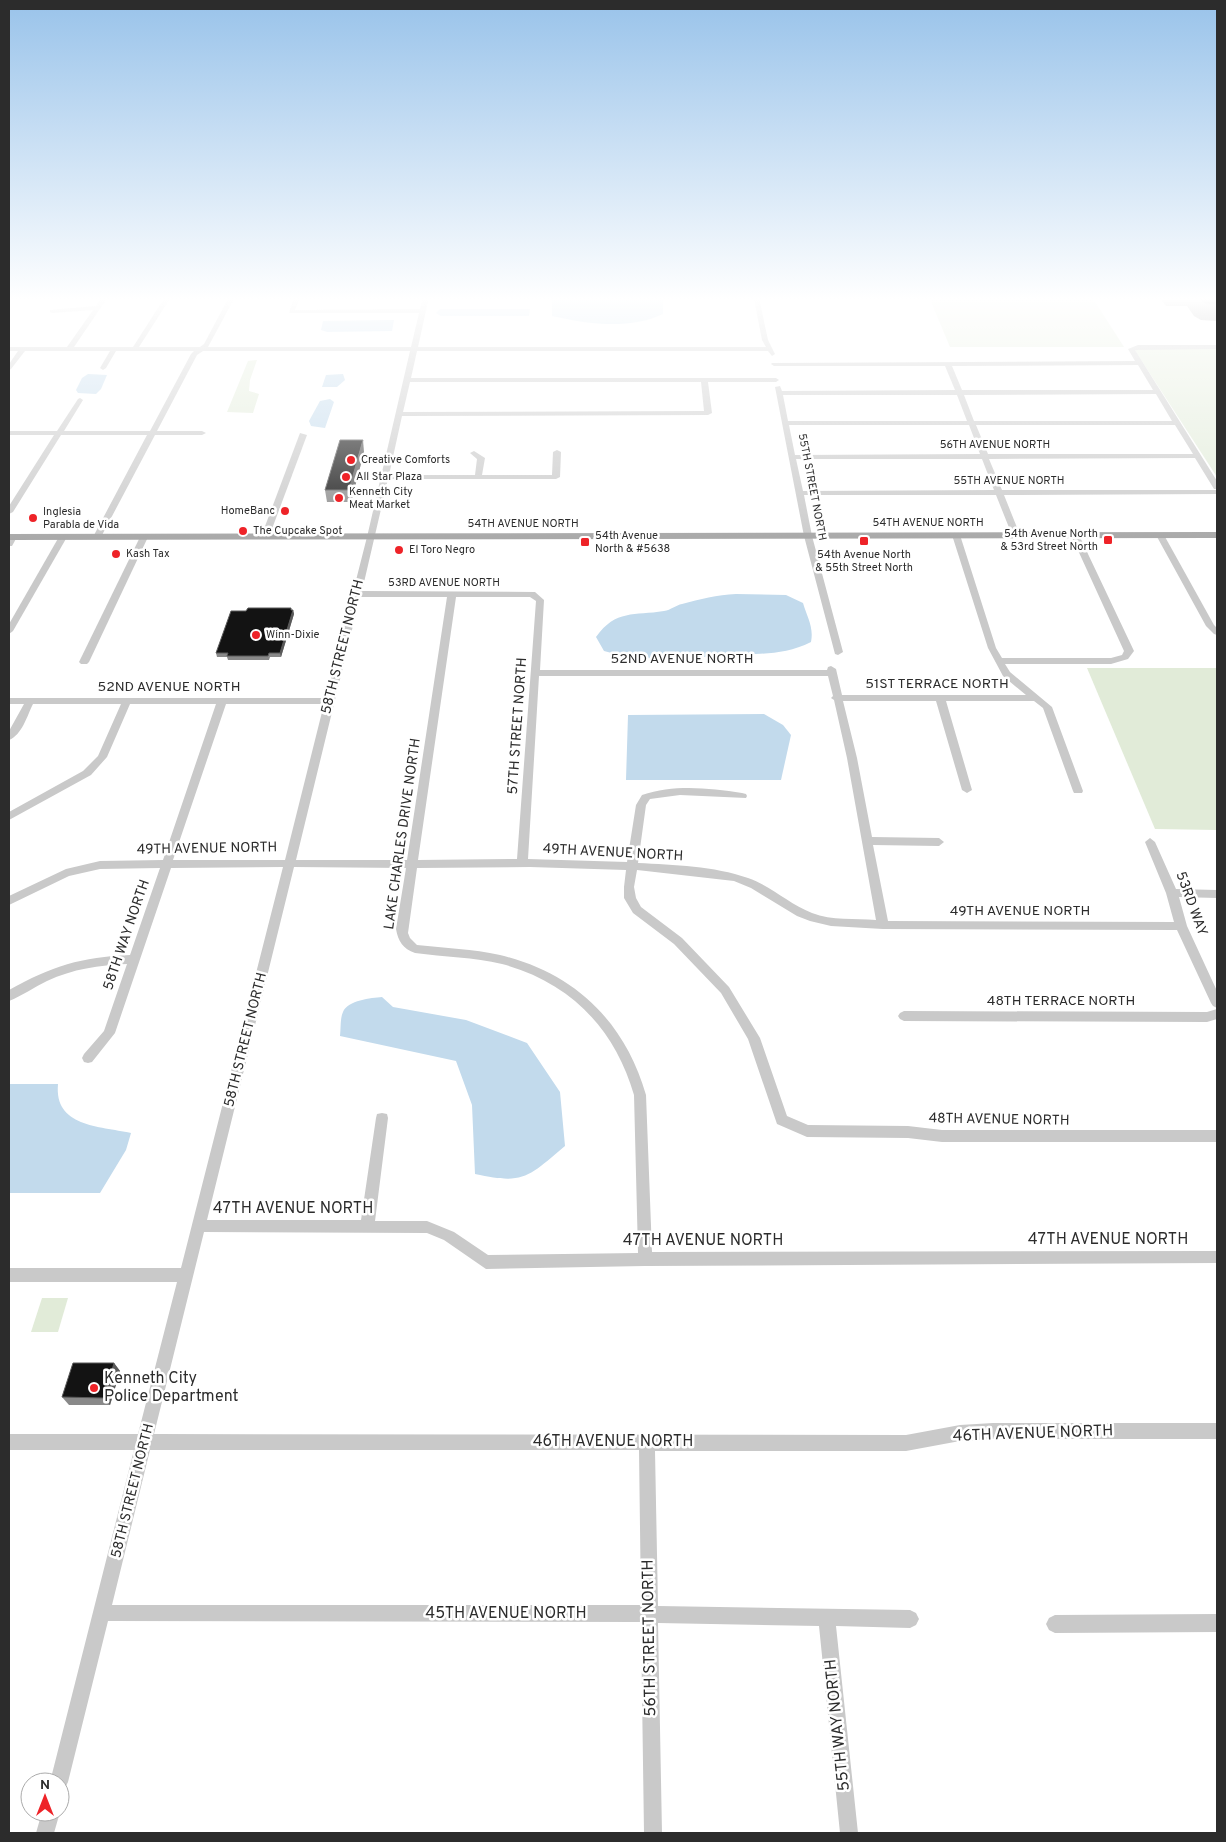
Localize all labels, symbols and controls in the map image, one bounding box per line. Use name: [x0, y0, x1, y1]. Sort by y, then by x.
street label: 55TH STREET NORTH: [795, 432, 829, 542]
street label: 56TH AVENUE NORTH: [940, 438, 1050, 452]
place label: Creative Comforts: [361, 453, 450, 467]
marker: Creative Comforts: [345, 454, 357, 466]
place label: All Star Plaza: [356, 470, 422, 484]
marker: All Star Plaza: [340, 471, 352, 483]
street label: 55TH AVENUE NORTH: [953, 474, 1065, 488]
place label: Kenneth City Meat Market: [349, 485, 413, 512]
marker: Kenneth City Meat Market: [333, 492, 345, 504]
place label: HomeBanc: [221, 504, 275, 518]
place label: Inglesia Parabla de Vida: [43, 505, 119, 532]
marker: HomeBanc: [279, 505, 291, 517]
marker: Inglesia Parabla de Vida: [27, 512, 39, 524]
street label: 54TH AVENUE NORTH: [872, 516, 984, 530]
street label: 54TH AVENUE NORTH: [467, 517, 579, 531]
place label: The Cupcake Spot: [253, 524, 342, 538]
marker: The Cupcake Spot: [237, 525, 249, 537]
place label: 54th Avenue North & 53rd Street North: [1000, 527, 1098, 554]
place label: 54th Avenue North & #5638: [595, 529, 670, 556]
marker: 54th Avenue North & 53rd Street North: [1102, 534, 1114, 546]
marker: 54th Avenue North & 55th Street North: [858, 535, 870, 547]
marker: 54th Avenue North & #5638: [579, 536, 591, 548]
place label: El Toro Negro: [409, 543, 475, 557]
marker: El Toro Negro: [393, 544, 405, 556]
place label: Kash Tax: [126, 547, 170, 561]
marker: Kash Tax: [110, 548, 122, 560]
place label: 54th Avenue North & 55th Street North: [815, 548, 913, 575]
street label: 53RD AVENUE NORTH: [388, 576, 500, 590]
street label: 58TH STREET NORTH: [318, 578, 368, 716]
place label: Winn-Dixie: [266, 628, 320, 642]
marker: Winn-Dixie: [250, 629, 262, 641]
street label: 52ND AVENUE NORTH: [611, 651, 753, 668]
street label: 57TH STREET NORTH: [505, 657, 531, 795]
street label: 51ST TERRACE NORTH: [865, 676, 1009, 693]
street label: 52ND AVENUE NORTH: [98, 679, 240, 696]
street label: LAKE CHARLES DRIVE NORTH: [381, 737, 425, 931]
street label: 49TH AVENUE NORTH: [137, 839, 277, 859]
street label: 49TH AVENUE NORTH: [542, 841, 684, 865]
street label: 53RD WAY: [1172, 869, 1211, 939]
street label: 58TH WAY NORTH: [100, 877, 154, 993]
street label: 49TH AVENUE NORTH: [950, 903, 1090, 920]
street label: 58TH STREET NORTH: [221, 971, 271, 1109]
street label: 48TH TERRACE NORTH: [987, 993, 1135, 1010]
street label: 48TH AVENUE NORTH: [928, 1110, 1070, 1130]
street label: 47TH AVENUE NORTH: [213, 1199, 373, 1219]
street label: 47TH AVENUE NORTH: [1028, 1230, 1188, 1250]
street label: 47TH AVENUE NORTH: [623, 1231, 783, 1251]
place label: Kenneth City Police Department: [104, 1369, 238, 1407]
marker: Kenneth City Police Department: [88, 1382, 100, 1394]
street label: 46TH AVENUE NORTH: [952, 1421, 1114, 1447]
street label: 58TH STREET NORTH: [108, 1422, 158, 1560]
street label: 46TH AVENUE NORTH: [533, 1432, 693, 1452]
street label: 56TH STREET NORTH: [639, 1559, 661, 1717]
street label: 45TH AVENUE NORTH: [425, 1604, 587, 1624]
street label: 55TH WAY NORTH: [821, 1658, 855, 1792]
north arrow: [20, 1772, 70, 1822]
text: N: [40, 1777, 50, 1794]

